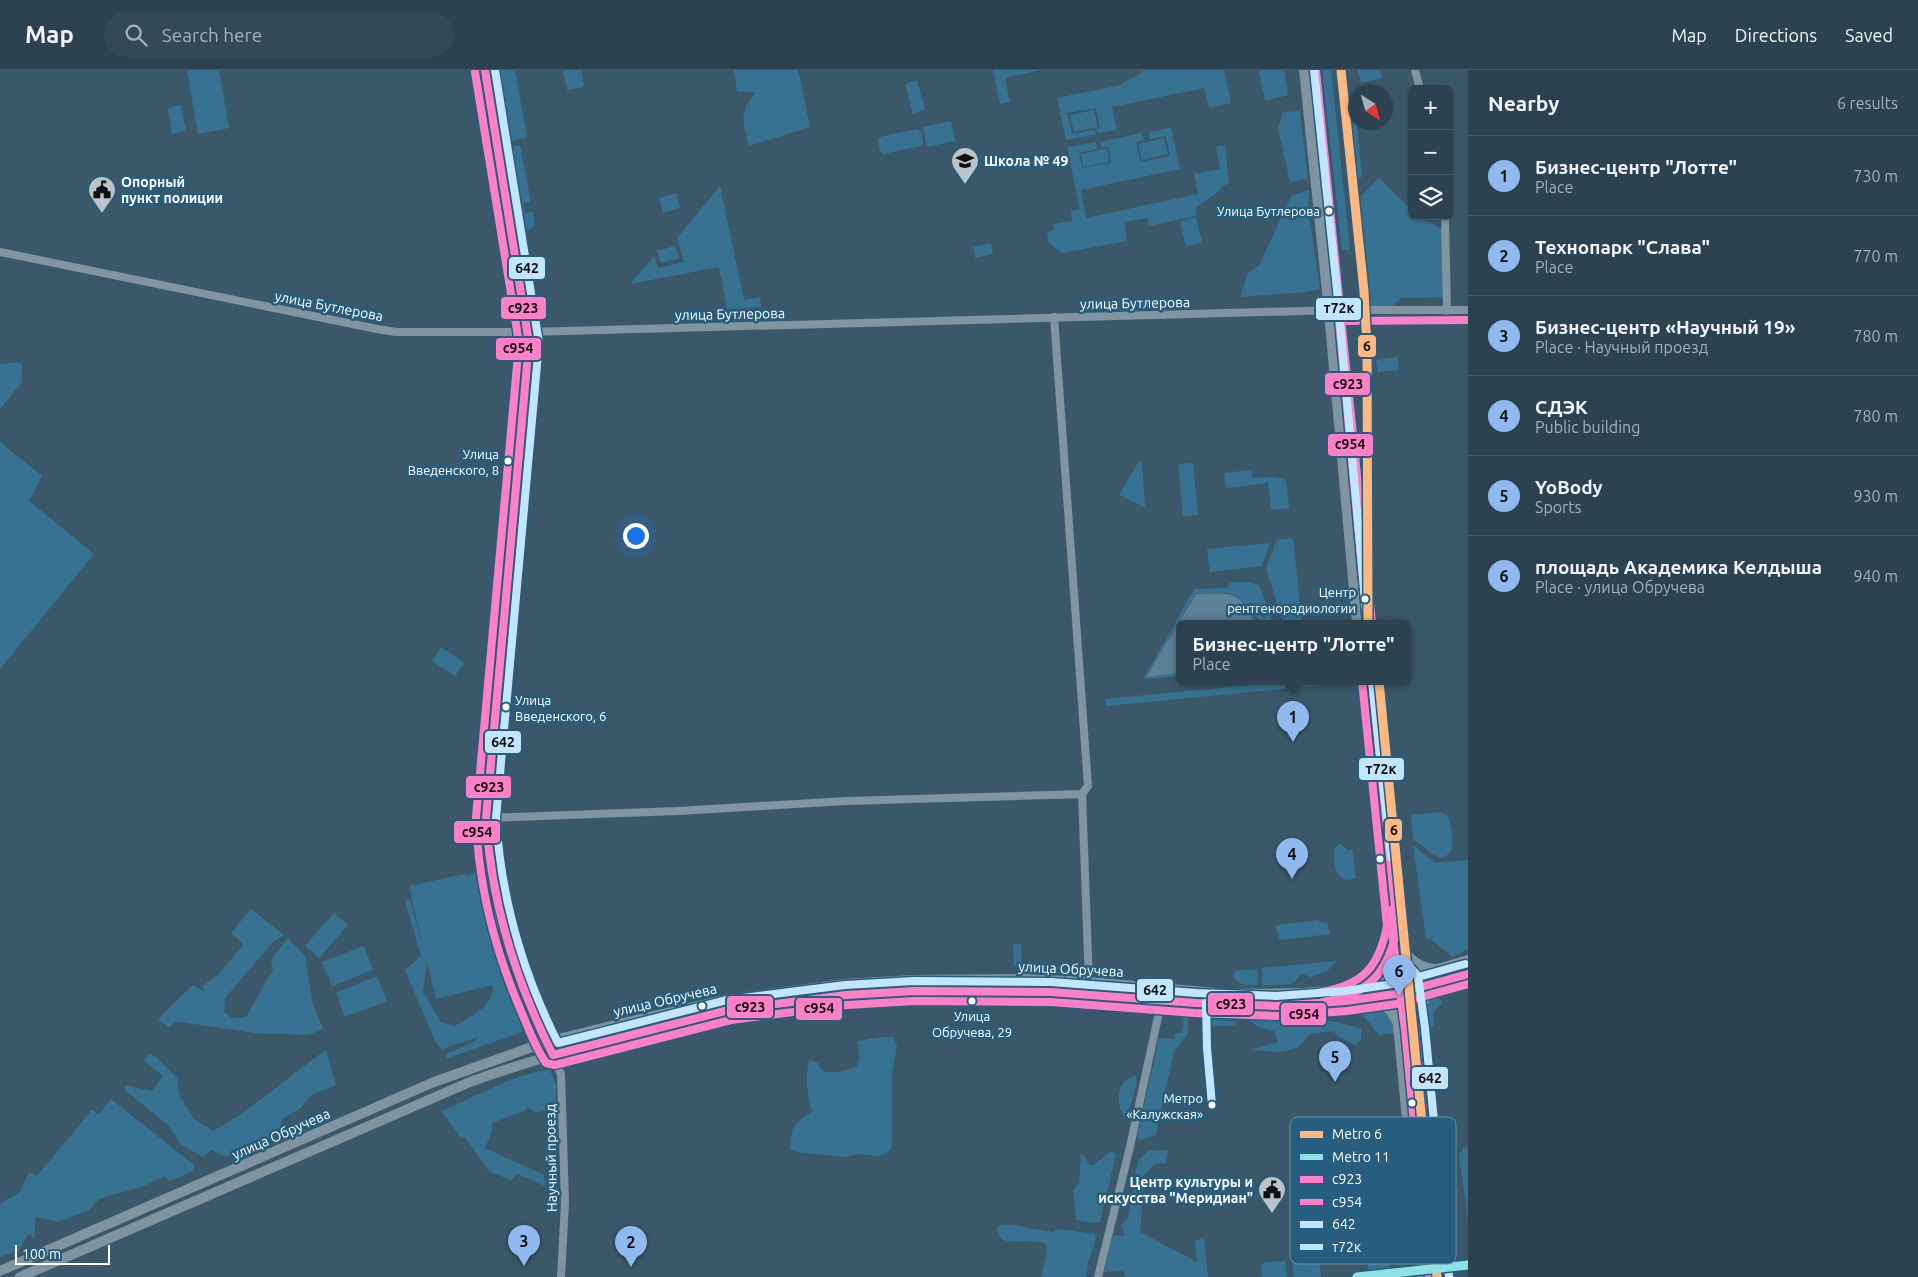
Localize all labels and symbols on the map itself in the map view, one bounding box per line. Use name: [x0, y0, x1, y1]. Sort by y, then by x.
north arrow: [1348, 85, 1393, 130]
school or university icon: Школа № 49: [950, 146, 980, 185]
place label: Школа № 49: [984, 153, 1068, 169]
place label: Опорный пункт полиции: [121, 174, 223, 206]
public building icon: Опорный пункт полиции: [87, 175, 117, 214]
place label: Улица Бутлерова: [1217, 204, 1320, 218]
marker: Улица Бутлерова: [1324, 206, 1334, 216]
line badge: 642: [508, 256, 546, 280]
text: 642: [515, 260, 539, 276]
street label: улица Бутлерова: [273, 288, 385, 324]
street label: улица Бутлерова: [1080, 294, 1190, 312]
line badge: с923: [500, 296, 547, 320]
line badge: т72к: [1315, 297, 1362, 321]
text: с923: [508, 300, 538, 316]
text: т72к: [1324, 300, 1354, 316]
street label: улица Бутлерова: [675, 305, 785, 323]
line badge: 6: [1357, 334, 1377, 358]
line badge: с954: [495, 337, 542, 361]
text: 6: [1363, 338, 1371, 354]
text: с954: [503, 340, 533, 356]
line badge: с923: [1324, 372, 1371, 396]
text: с923: [1333, 376, 1363, 392]
line badge: с954: [1327, 433, 1374, 457]
text: с954: [1335, 436, 1365, 452]
place label: Улица Введенского, 8: [408, 447, 499, 478]
marker: Улица Введенского, 8: [503, 456, 513, 466]
your location: [623, 523, 649, 549]
place label: Центр рентгенорадиологии: [1227, 585, 1356, 615]
marker: Центр рентгенорадиологии: [1360, 594, 1370, 604]
place label: Улица Введенского, 6: [515, 693, 606, 724]
pin: 1: [1277, 701, 1309, 742]
marker: Улица Введенского, 6: [501, 702, 511, 712]
line badge: 642: [484, 730, 522, 754]
text: 642: [491, 734, 515, 750]
line badge: т72к: [1358, 757, 1405, 781]
text: т72к: [1366, 761, 1396, 777]
line badge: с923: [465, 775, 512, 799]
text: с923: [474, 779, 504, 795]
line badge: 6: [1384, 818, 1403, 842]
line badge: с954: [453, 820, 501, 844]
text: 6: [1390, 822, 1398, 838]
text: с954: [462, 824, 492, 840]
pin: 4: [1276, 838, 1308, 879]
unlabelled marker: [1375, 854, 1385, 864]
pin: 6: [1383, 955, 1415, 996]
street label: улица Обручева: [1018, 958, 1124, 980]
line badge: 642: [1136, 978, 1174, 1002]
street label: улица Обручева: [612, 980, 718, 1020]
text: 642: [1143, 982, 1167, 998]
line badge: с923: [1207, 992, 1254, 1016]
line badge: с923: [726, 995, 774, 1019]
marker: Улица Обручева, 29: [967, 996, 977, 1006]
text: с923: [1216, 996, 1246, 1012]
line badge: с954: [795, 997, 843, 1021]
text: с923: [735, 999, 765, 1015]
text: с954: [804, 1000, 834, 1016]
unlabelled marker: [697, 1001, 707, 1011]
line badge: с954: [1280, 1002, 1327, 1026]
text: с954: [1289, 1006, 1319, 1022]
place label: Улица Обручева, 29: [932, 1009, 1012, 1040]
pin: 5: [1319, 1041, 1351, 1082]
line badge: 642: [1411, 1066, 1449, 1090]
text: 642: [1418, 1070, 1442, 1086]
place label: Метро «Калужская»: [1126, 1091, 1203, 1121]
unlabelled marker: [1407, 1098, 1417, 1108]
marker: Метро «Калужская»: [1207, 1100, 1217, 1110]
street label: Научный проезд: [542, 1104, 560, 1212]
street label: улица Обручева: [230, 1105, 332, 1163]
legend: [1290, 1117, 1456, 1264]
text: Metro 6: [1332, 1126, 1382, 1142]
text: Metro 11: [1332, 1149, 1390, 1165]
text: с923: [1332, 1171, 1362, 1187]
place label: Центр культуры и искусства "Меридиан": [1098, 1174, 1253, 1206]
public building icon: Центр культуры и искусства "Меридиан": [1257, 1175, 1287, 1214]
text: с954: [1332, 1194, 1362, 1210]
text: 642: [1332, 1216, 1356, 1232]
pin: 3: [508, 1225, 540, 1266]
pin: 2: [615, 1226, 647, 1267]
text: т72к: [1332, 1239, 1361, 1255]
scale bar: [15, 1242, 110, 1265]

